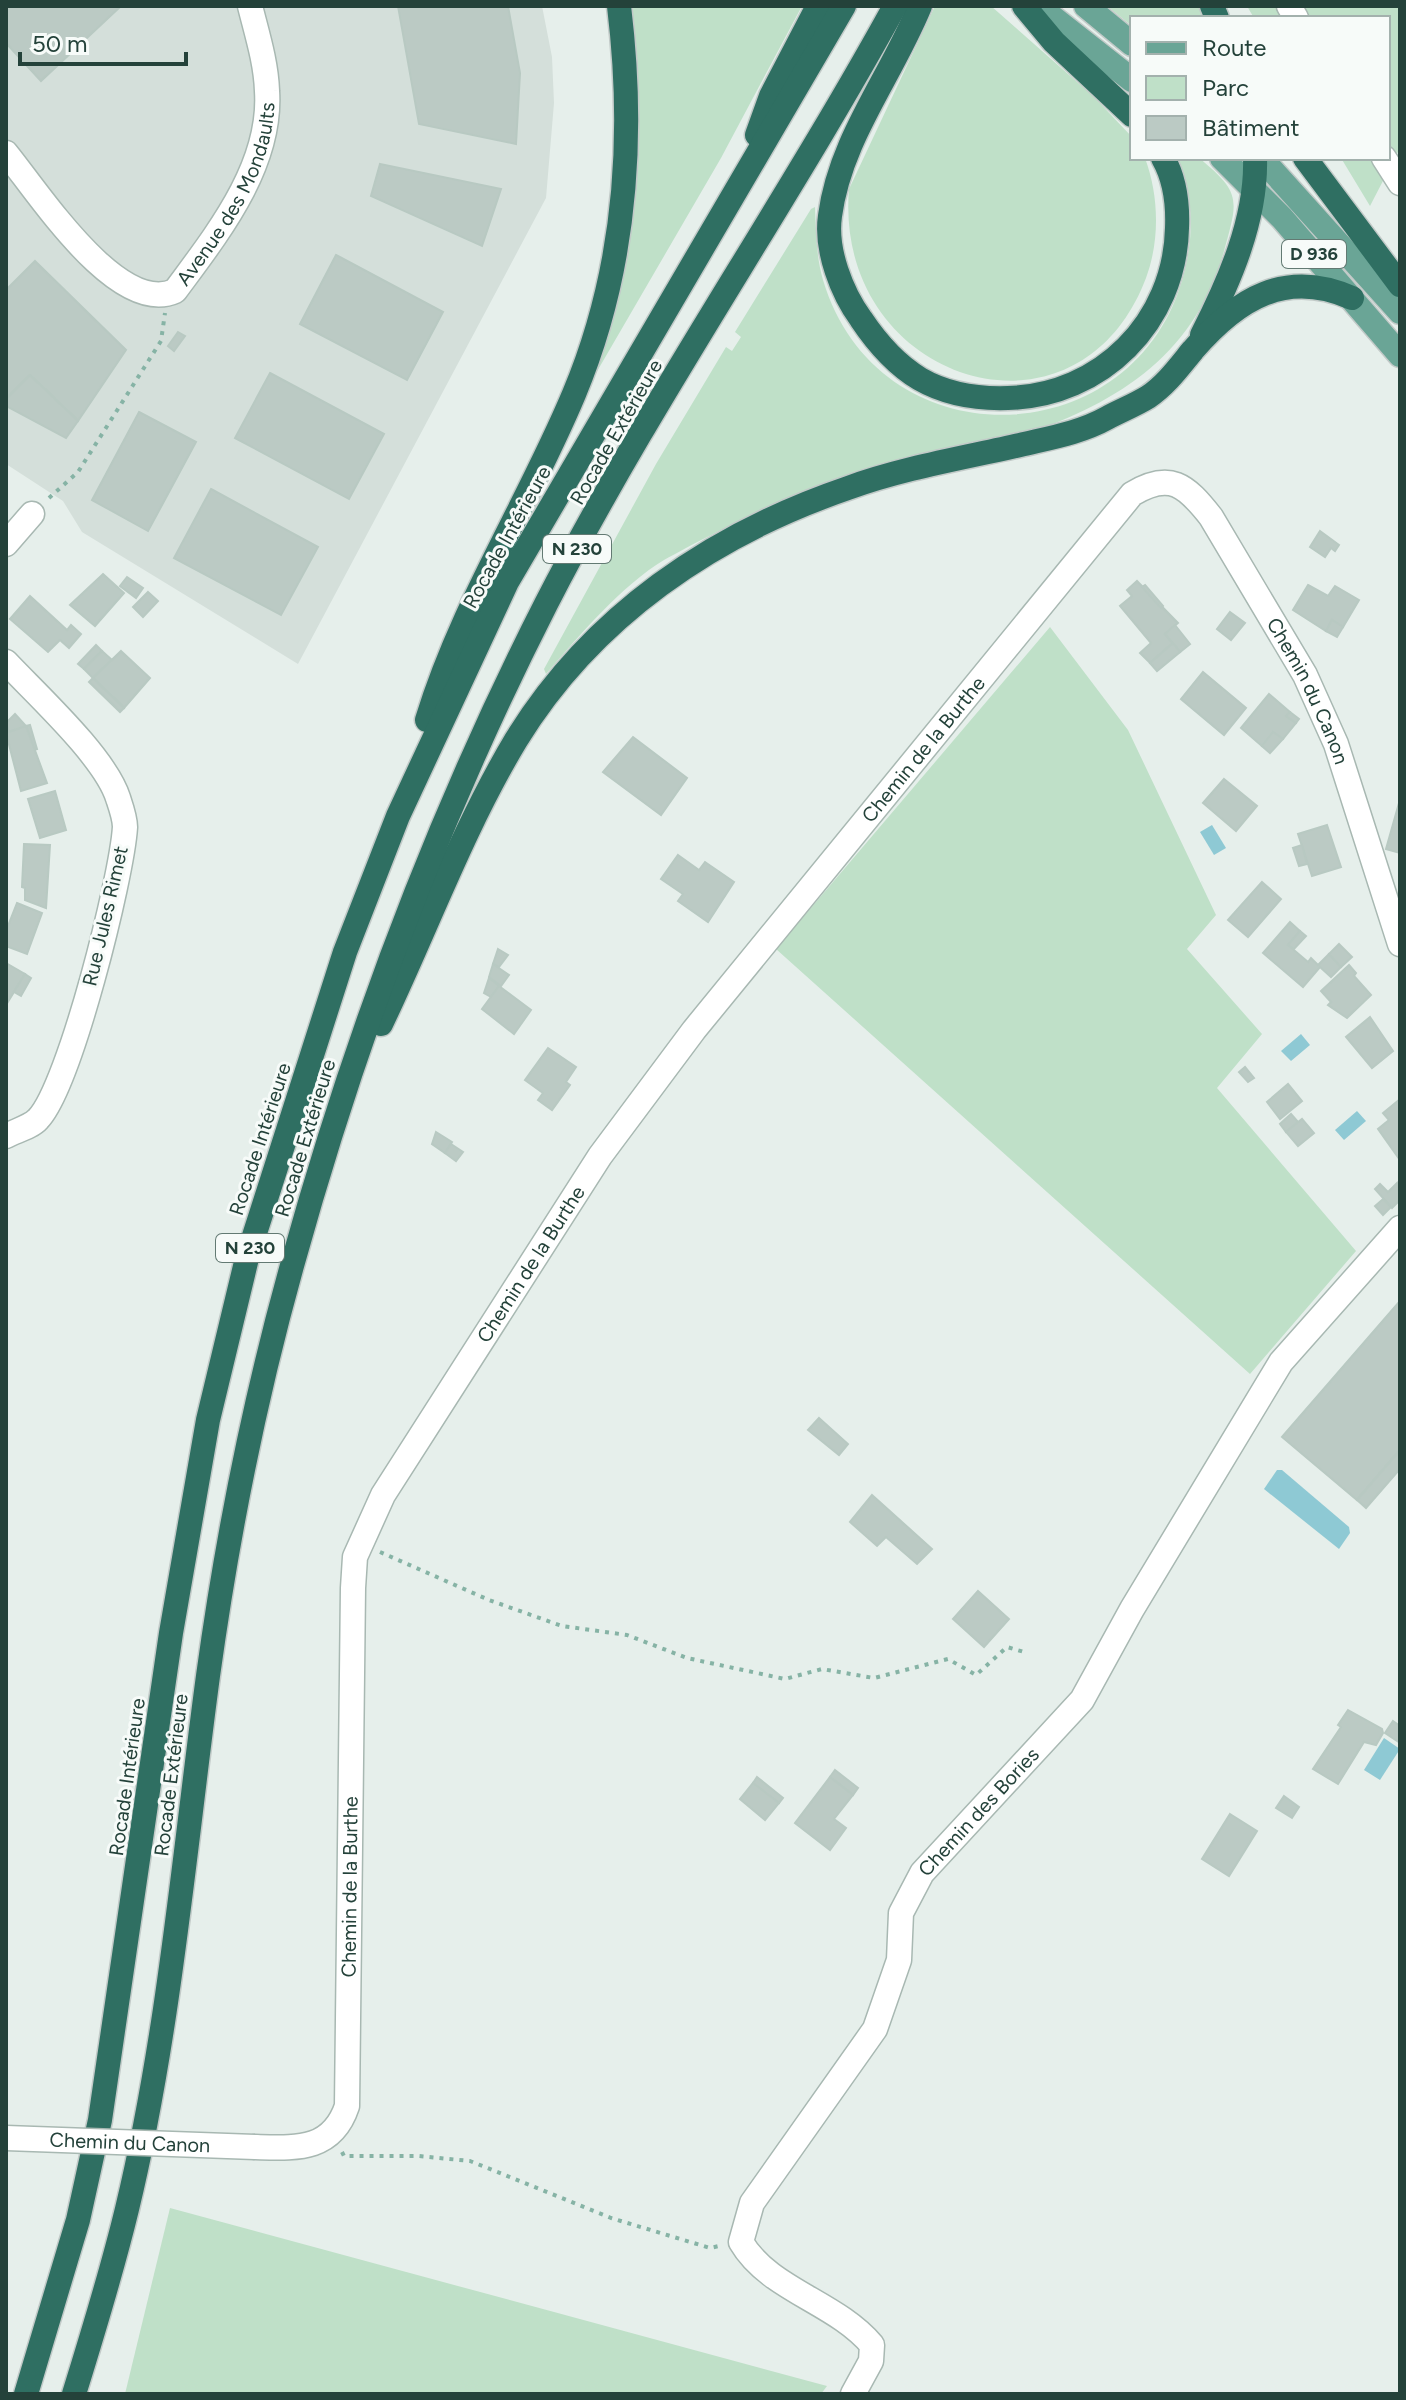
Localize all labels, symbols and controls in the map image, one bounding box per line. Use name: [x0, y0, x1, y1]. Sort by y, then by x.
scale bar: [20, 16, 186, 66]
legend: [1130, 16, 1390, 160]
text: 50 m: [32, 29, 88, 58]
text: Route: [1202, 33, 1266, 62]
text: Parc: [1202, 73, 1249, 102]
street label: Avenue des Mondaults: [171, 102, 279, 290]
text: Bâtiment: [1202, 113, 1300, 142]
road number: D 936: [1282, 240, 1346, 268]
street label: Rocade Extérieure: [565, 355, 667, 509]
street label: Rocade Intérieure: [458, 462, 556, 612]
road number: N 230: [543, 535, 611, 563]
street label: Chemin du Canon: [1262, 613, 1354, 767]
street label: Chemin de la Burthe: [857, 672, 990, 827]
street label: Rue Jules Rimet: [77, 844, 133, 988]
street label: Rocade Extérieure: [270, 1056, 340, 1220]
street label: Rocade Intérieure: [224, 1060, 296, 1218]
street label: Chemin de la Burthe: [472, 1181, 590, 1347]
road number: N 230: [216, 1234, 284, 1262]
street label: Rocade Extérieure: [149, 1692, 193, 1858]
street label: Rocade Intérieure: [104, 1697, 150, 1857]
street label: Chemin des Bories: [913, 1742, 1044, 1881]
street label: Chemin de la Burthe: [336, 1796, 363, 1978]
street label: Chemin du Canon: [49, 2128, 211, 2157]

